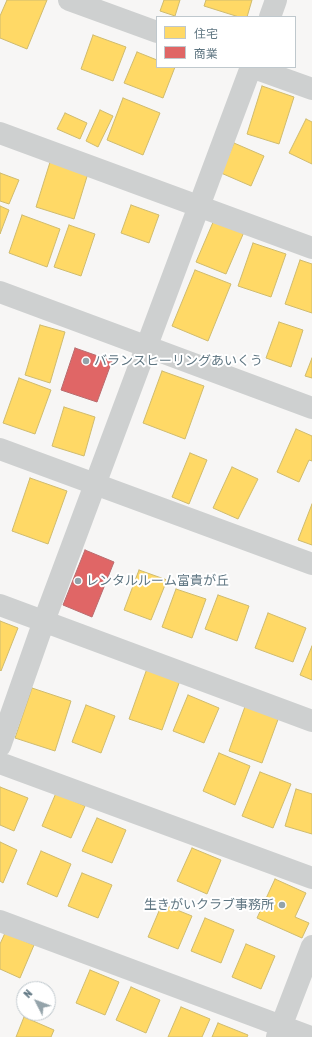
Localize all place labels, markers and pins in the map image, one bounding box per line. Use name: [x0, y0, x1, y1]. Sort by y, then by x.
place label: バランスヒーリングあいくう: [94, 353, 263, 369]
marker: バランスヒーリングあいくう: [81, 356, 91, 366]
place label: レンタルルーム富貴が丘: [86, 573, 229, 589]
marker: レンタルルーム富貴が丘: [73, 576, 83, 586]
place label: 生きがいクラブ事務所: [144, 897, 274, 913]
marker: 生きがいクラブ事務所: [277, 900, 287, 910]

